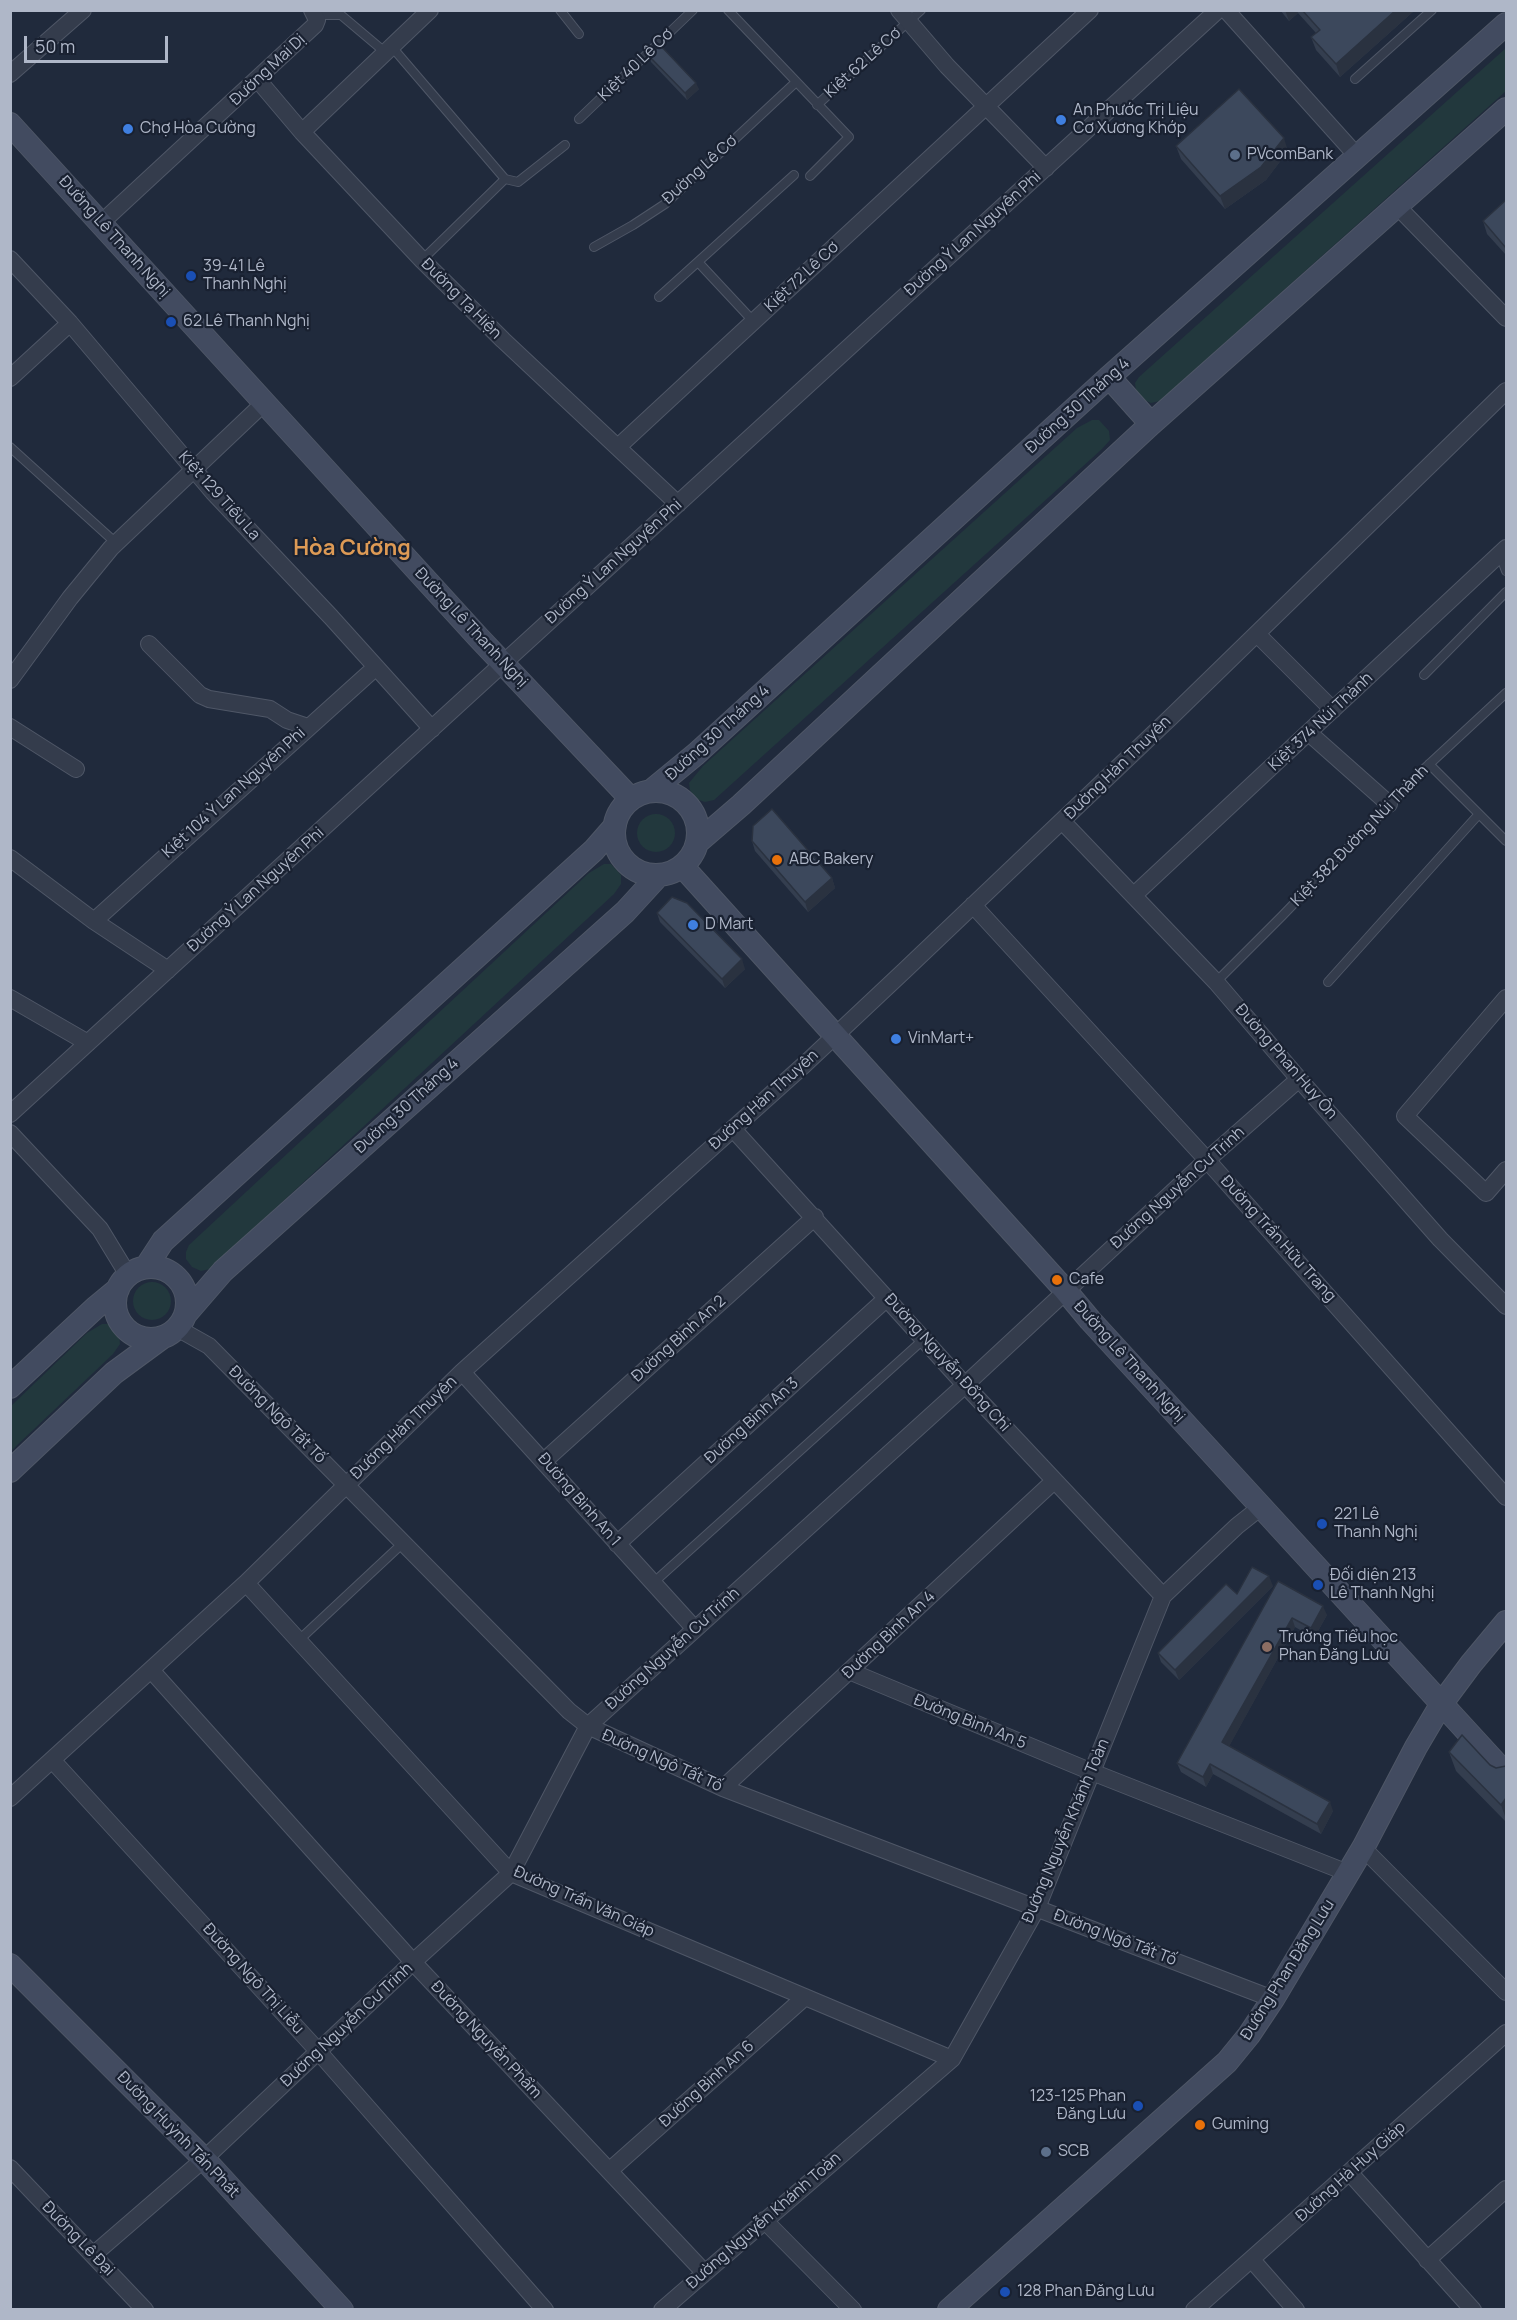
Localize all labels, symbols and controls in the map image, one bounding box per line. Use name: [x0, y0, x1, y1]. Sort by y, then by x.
scale bar: [27, 24, 171, 62]
street label: Kiệt 62 Lê Cơ: [821, 24, 905, 102]
street label: Kiệt 40 Lê Cơ: [595, 25, 677, 105]
street label: Đường Mai Dị: [226, 30, 310, 110]
text: 50 m: [35, 34, 75, 58]
place label: An Phước Trị Liệu Cơ Xương Khớp: [1073, 101, 1199, 139]
marker: An Phước Trị Liệu Cơ Xương Khớp: [1054, 113, 1068, 127]
place label: Chợ Hòa Cường: [140, 119, 256, 139]
marker: Chợ Hòa Cường: [121, 122, 135, 136]
street label: Đường Lê Cơ: [659, 132, 741, 208]
place label: PVcomBank: [1247, 145, 1333, 165]
marker: PVcomBank: [1228, 148, 1242, 162]
street label: Đường Ỷ Lan Nguyên Phi: [901, 168, 1045, 300]
street label: Đường Lê Thanh Nghị: [54, 172, 174, 302]
street label: Kiệt 72 Lê Cơ: [761, 238, 843, 316]
street label: Đường Tạ Hiện: [417, 255, 505, 343]
place label: 39-41 Lê Thanh Nghị: [203, 257, 287, 295]
marker: 39-41 Lê Thanh Nghị: [184, 269, 198, 283]
place label: 62 Lê Thanh Nghị: [183, 312, 310, 332]
marker: 62 Lê Thanh Nghị: [164, 315, 178, 329]
street label: Đường 30 Tháng 4: [1022, 354, 1134, 458]
street label: Kiệt 129 Tiểu La: [174, 448, 264, 544]
street label: Đường Ỷ Lan Nguyên Phi: [542, 496, 686, 628]
district label: Hòa Cường: [293, 536, 411, 562]
street label: Đường Lê Thanh Nghị: [411, 564, 531, 692]
street label: Kiệt 374 Núi Thành: [1265, 669, 1377, 775]
street label: Đường 30 Tháng 4: [662, 681, 774, 785]
street label: Đường Hàn Thuyên: [1061, 712, 1175, 824]
street label: Kiệt 104 Ỷ Lan Nguyên Phi: [159, 724, 309, 862]
street label: Kiệt 382 Đường Núi Thành: [1287, 761, 1433, 911]
street label: Đường Ỷ Lan Nguyên Phi: [184, 824, 328, 956]
place label: ABC Bakery: [789, 850, 874, 870]
marker: ABC Bakery: [770, 853, 784, 867]
place label: D Mart: [705, 915, 753, 935]
marker: D Mart: [686, 918, 700, 932]
street label: Đường Phan Huy Ôn: [1231, 1001, 1341, 1123]
place label: VinMart+: [908, 1029, 974, 1049]
marker: VinMart+: [889, 1032, 903, 1046]
street label: Đường Hàn Thuyên: [705, 1046, 823, 1154]
street label: Đường 30 Tháng 4: [351, 1054, 463, 1158]
street label: Đường Nguyễn Cư Trinh: [1107, 1123, 1249, 1253]
street label: Đường Trần Hữu Trang: [1216, 1172, 1340, 1306]
place label: Cafe: [1069, 1270, 1104, 1290]
marker: Cafe: [1050, 1273, 1064, 1287]
street label: Đường Nguyễn Đổng Chi: [880, 1290, 1014, 1436]
street label: Đường Bình An 2: [628, 1292, 730, 1386]
street label: Đường Lê Thanh Nghị: [1069, 1297, 1189, 1427]
street label: Đường Ngô Tất Tố: [224, 1362, 330, 1468]
street label: Đường Hàn Thuyên: [347, 1372, 461, 1484]
street label: Đường Bình An 3: [701, 1374, 803, 1468]
street label: Đường Bình An 1: [533, 1450, 625, 1550]
place label: 221 Lê Thanh Nghị: [1334, 1505, 1418, 1543]
marker: 221 Lê Thanh Nghị: [1315, 1517, 1329, 1531]
place label: Đối diện 213 Lê Thanh Nghị: [1330, 1566, 1435, 1604]
marker: Đối diện 213 Lê Thanh Nghị: [1311, 1578, 1325, 1592]
street label: Đường Nguyễn Cư Trinh: [602, 1584, 744, 1714]
street label: Đường Bình An 4: [839, 1587, 939, 1683]
place label: Trường Tiểu học Phan Đăng Lưu: [1279, 1628, 1398, 1666]
marker: Trường Tiểu học Phan Đăng Lưu: [1260, 1640, 1274, 1654]
street label: Đường Bình An 5: [911, 1691, 1029, 1753]
street label: Đường Ngô Tất Tố: [599, 1726, 725, 1796]
street label: Đường Nguyễn Khánh Toàn: [1018, 1736, 1114, 1926]
street label: Đường Trần Văn Giáp: [511, 1862, 657, 1942]
street label: Đường Phan Đăng Lưu: [1237, 1896, 1339, 2044]
street label: Đường Ngô Tất Tố: [1051, 1906, 1179, 1970]
street label: Đường Ngô Thị Liễu: [198, 1920, 308, 2038]
street label: Đường Nguyễn Cư Trinh: [277, 1959, 417, 2091]
street label: Đường Nguyễn Phẩm: [427, 1977, 545, 2103]
street label: Đường Bình An 6: [656, 2037, 758, 2131]
street label: Đường Huỳnh Tấn Phát: [113, 2068, 243, 2202]
place label: 123-125 Phan Đăng Lưu: [1030, 2087, 1126, 2125]
marker: 123-125 Phan Đăng Lưu: [1131, 2099, 1145, 2113]
place label: Guming: [1212, 2115, 1269, 2135]
marker: Guming: [1193, 2118, 1207, 2132]
street label: Đường Hà Huy Giáp: [1292, 2118, 1410, 2226]
place label: SCB: [1058, 2142, 1089, 2162]
marker: SCB: [1039, 2145, 1053, 2159]
street label: Đường Nguyễn Khánh Toàn: [683, 2149, 845, 2293]
street label: Đường Lê Đại: [38, 2198, 118, 2280]
place label: 128 Phan Đăng Lưu: [1017, 2282, 1154, 2302]
marker: 128 Phan Đăng Lưu: [998, 2285, 1012, 2299]

